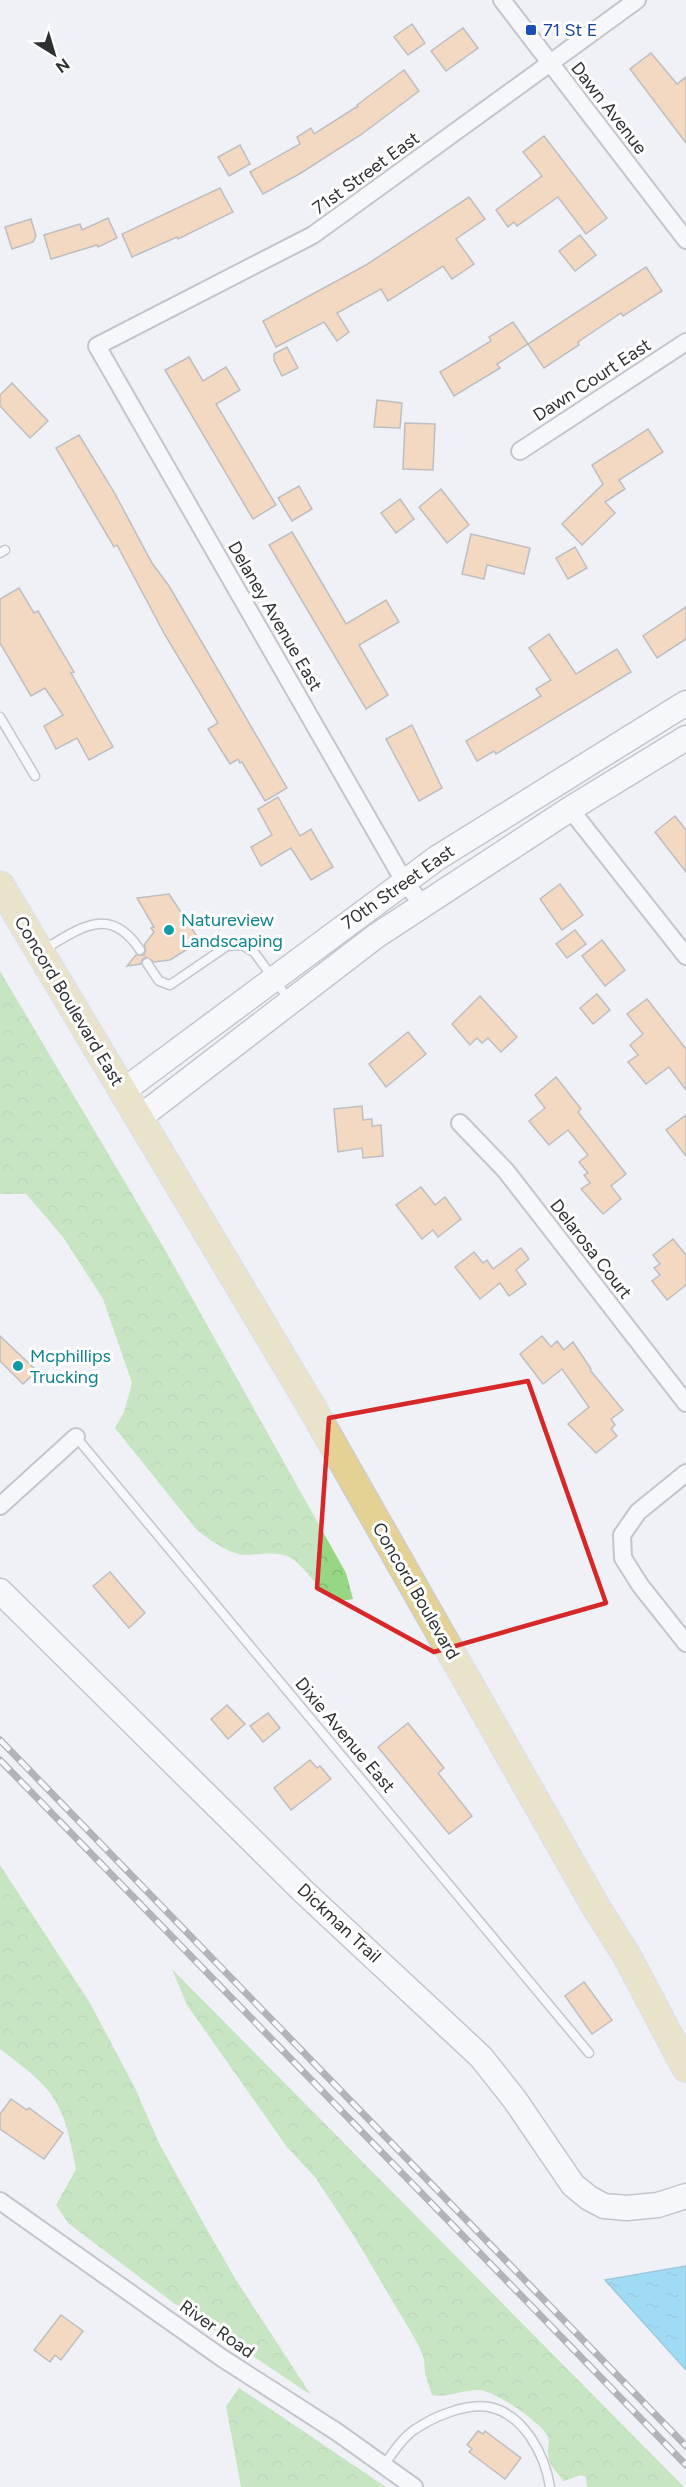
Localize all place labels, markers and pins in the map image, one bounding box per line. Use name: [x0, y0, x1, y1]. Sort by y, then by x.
place label: 71 St E: [543, 19, 598, 41]
marker: 71 St E: [524, 23, 538, 37]
place label: Natureview Landscaping: [181, 909, 283, 952]
marker: Natureview Landscaping: [162, 923, 176, 937]
place label: Mcphillips Trucking: [30, 1345, 111, 1388]
marker: Mcphillips Trucking: [11, 1359, 25, 1373]

